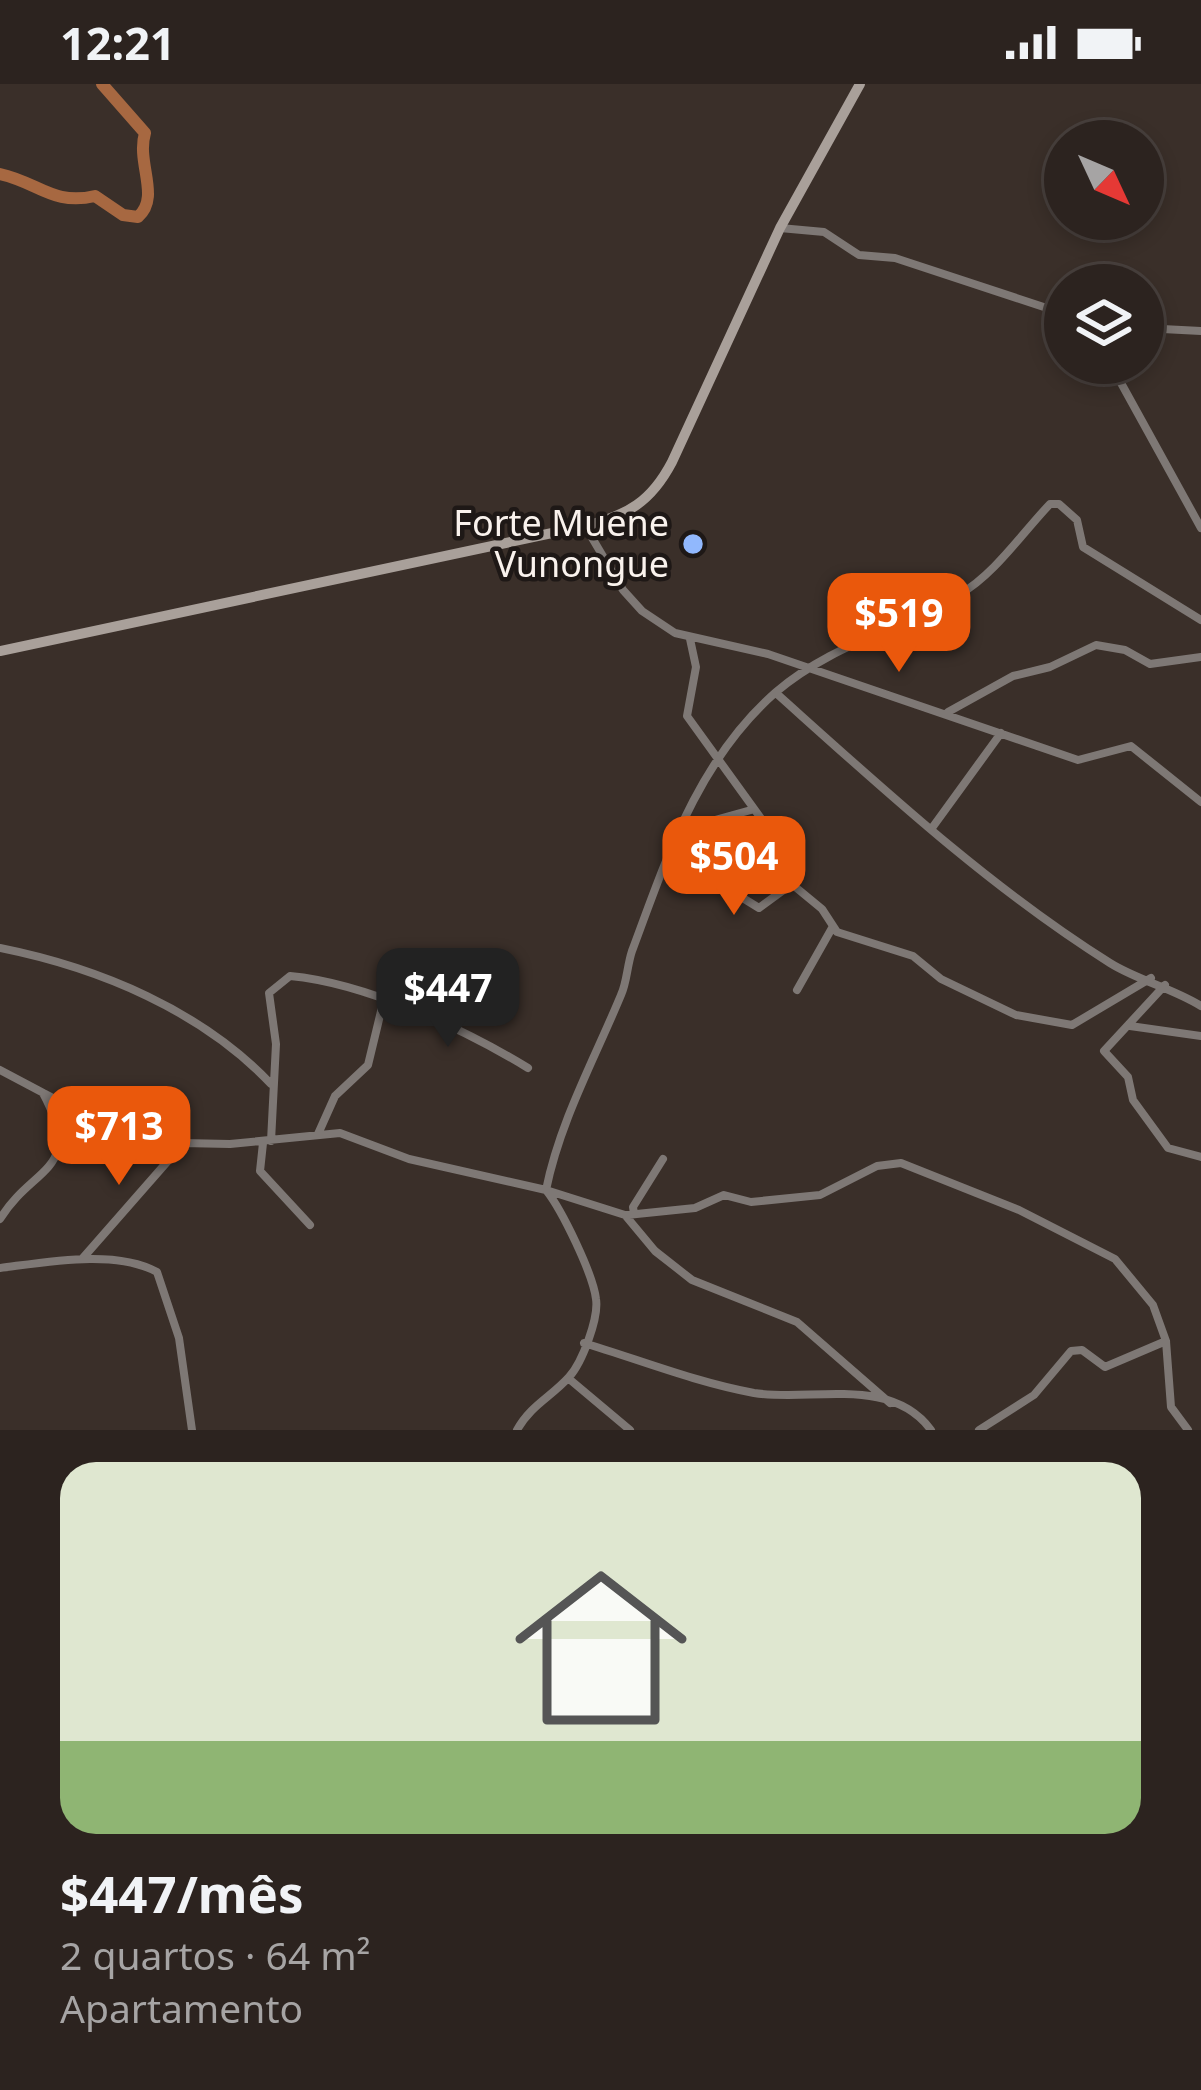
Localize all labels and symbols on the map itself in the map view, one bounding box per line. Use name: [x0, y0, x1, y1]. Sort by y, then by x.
north arrow: [1044, 120, 1164, 240]
place label: Forte Muene Vunongue: [453, 498, 669, 588]
marker: Forte Muene Vunongue: [680, 531, 706, 557]
pin: $519: [828, 573, 970, 675]
pin: $504: [663, 816, 805, 918]
pin: $447: [377, 948, 519, 1050]
pin: $713: [48, 1086, 190, 1188]

